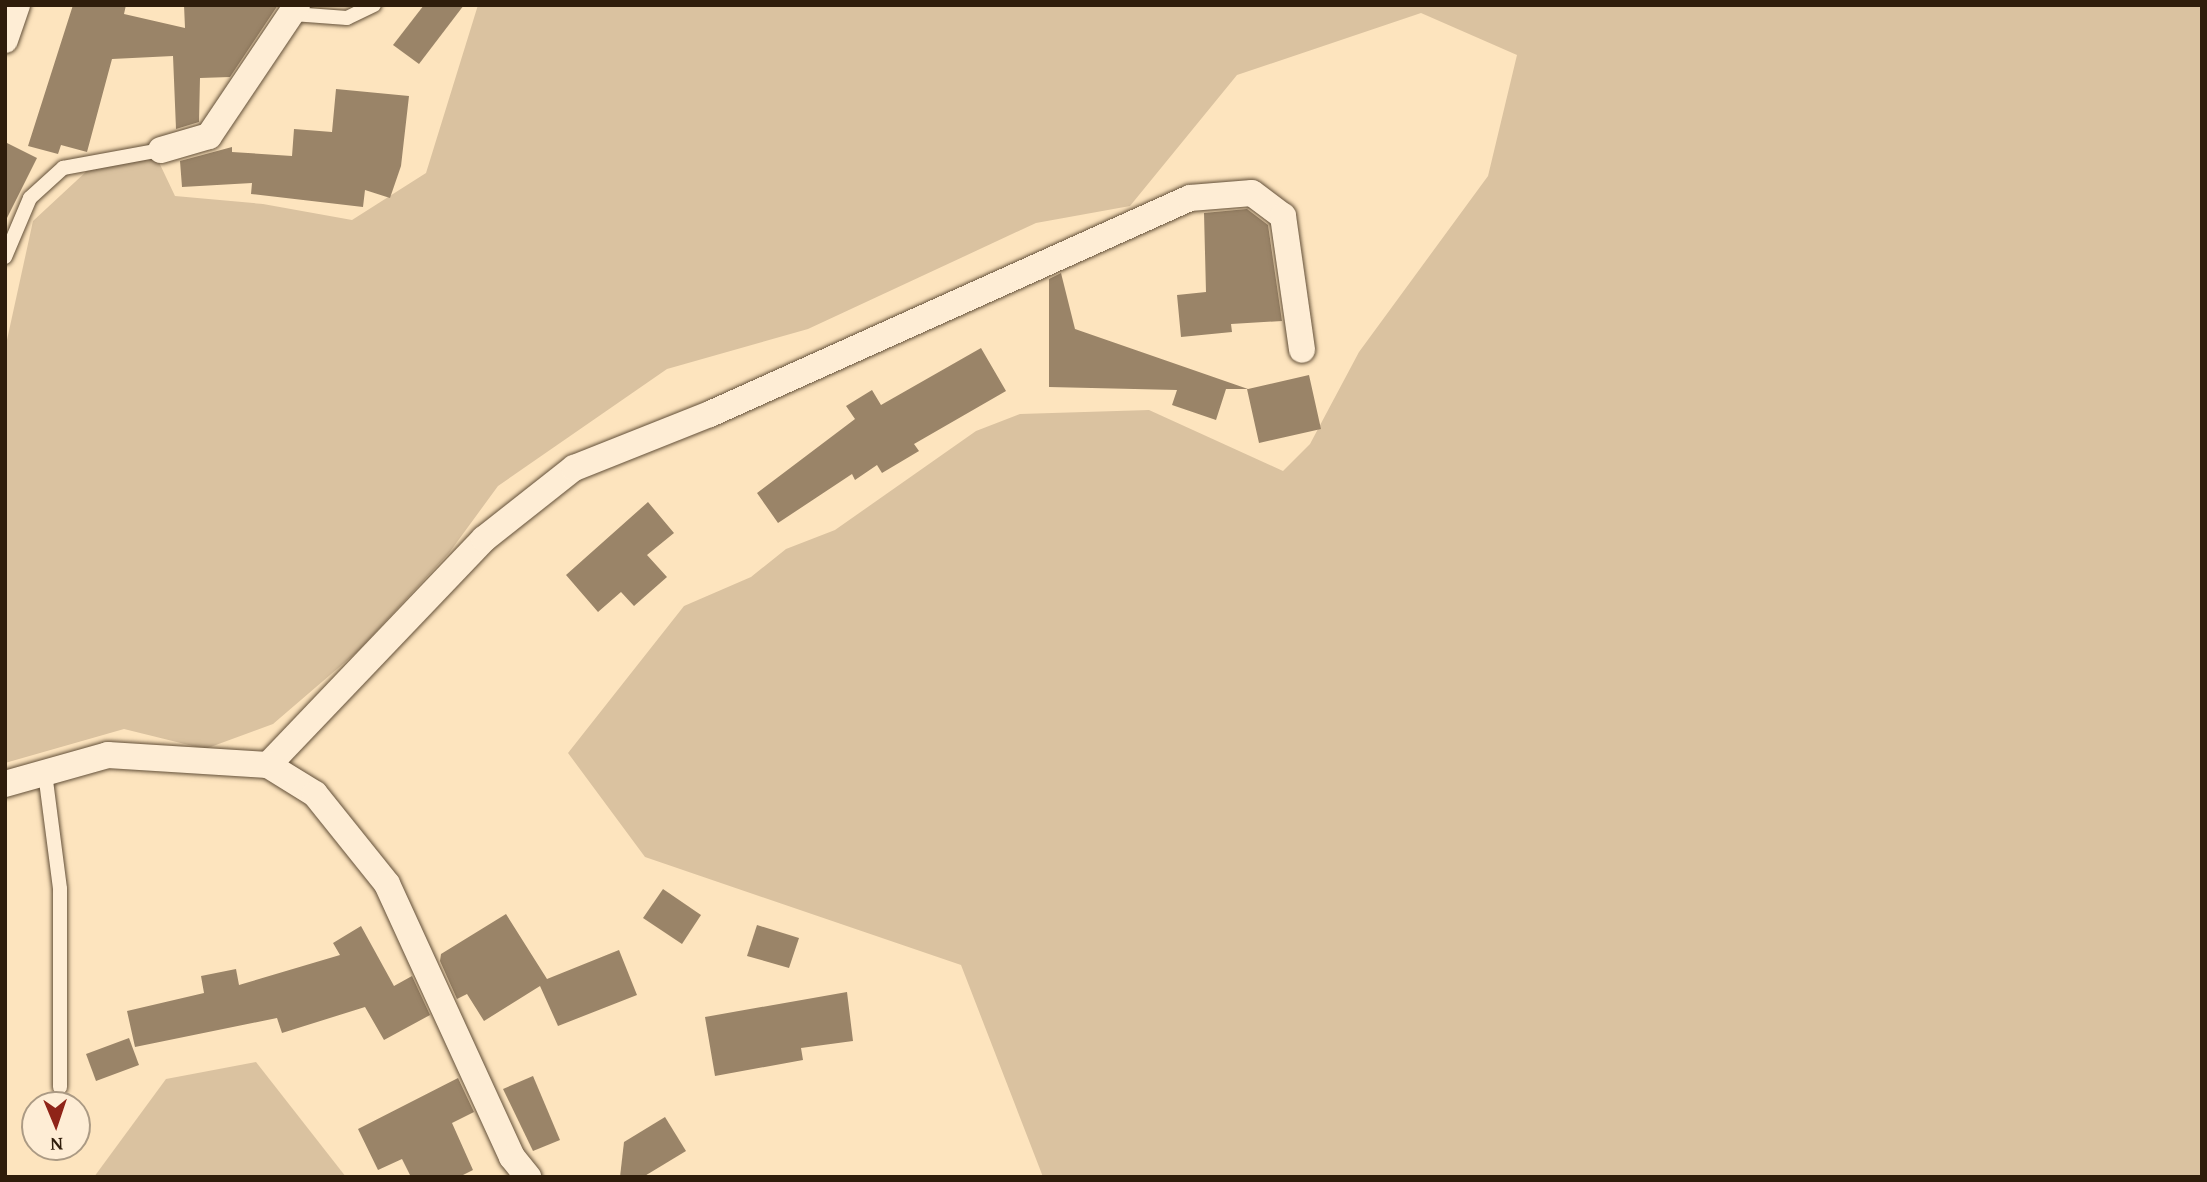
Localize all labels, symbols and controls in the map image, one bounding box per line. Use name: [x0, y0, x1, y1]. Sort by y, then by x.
north arrow: [21, 1091, 91, 1161]
text: N: [50, 1131, 64, 1159]

